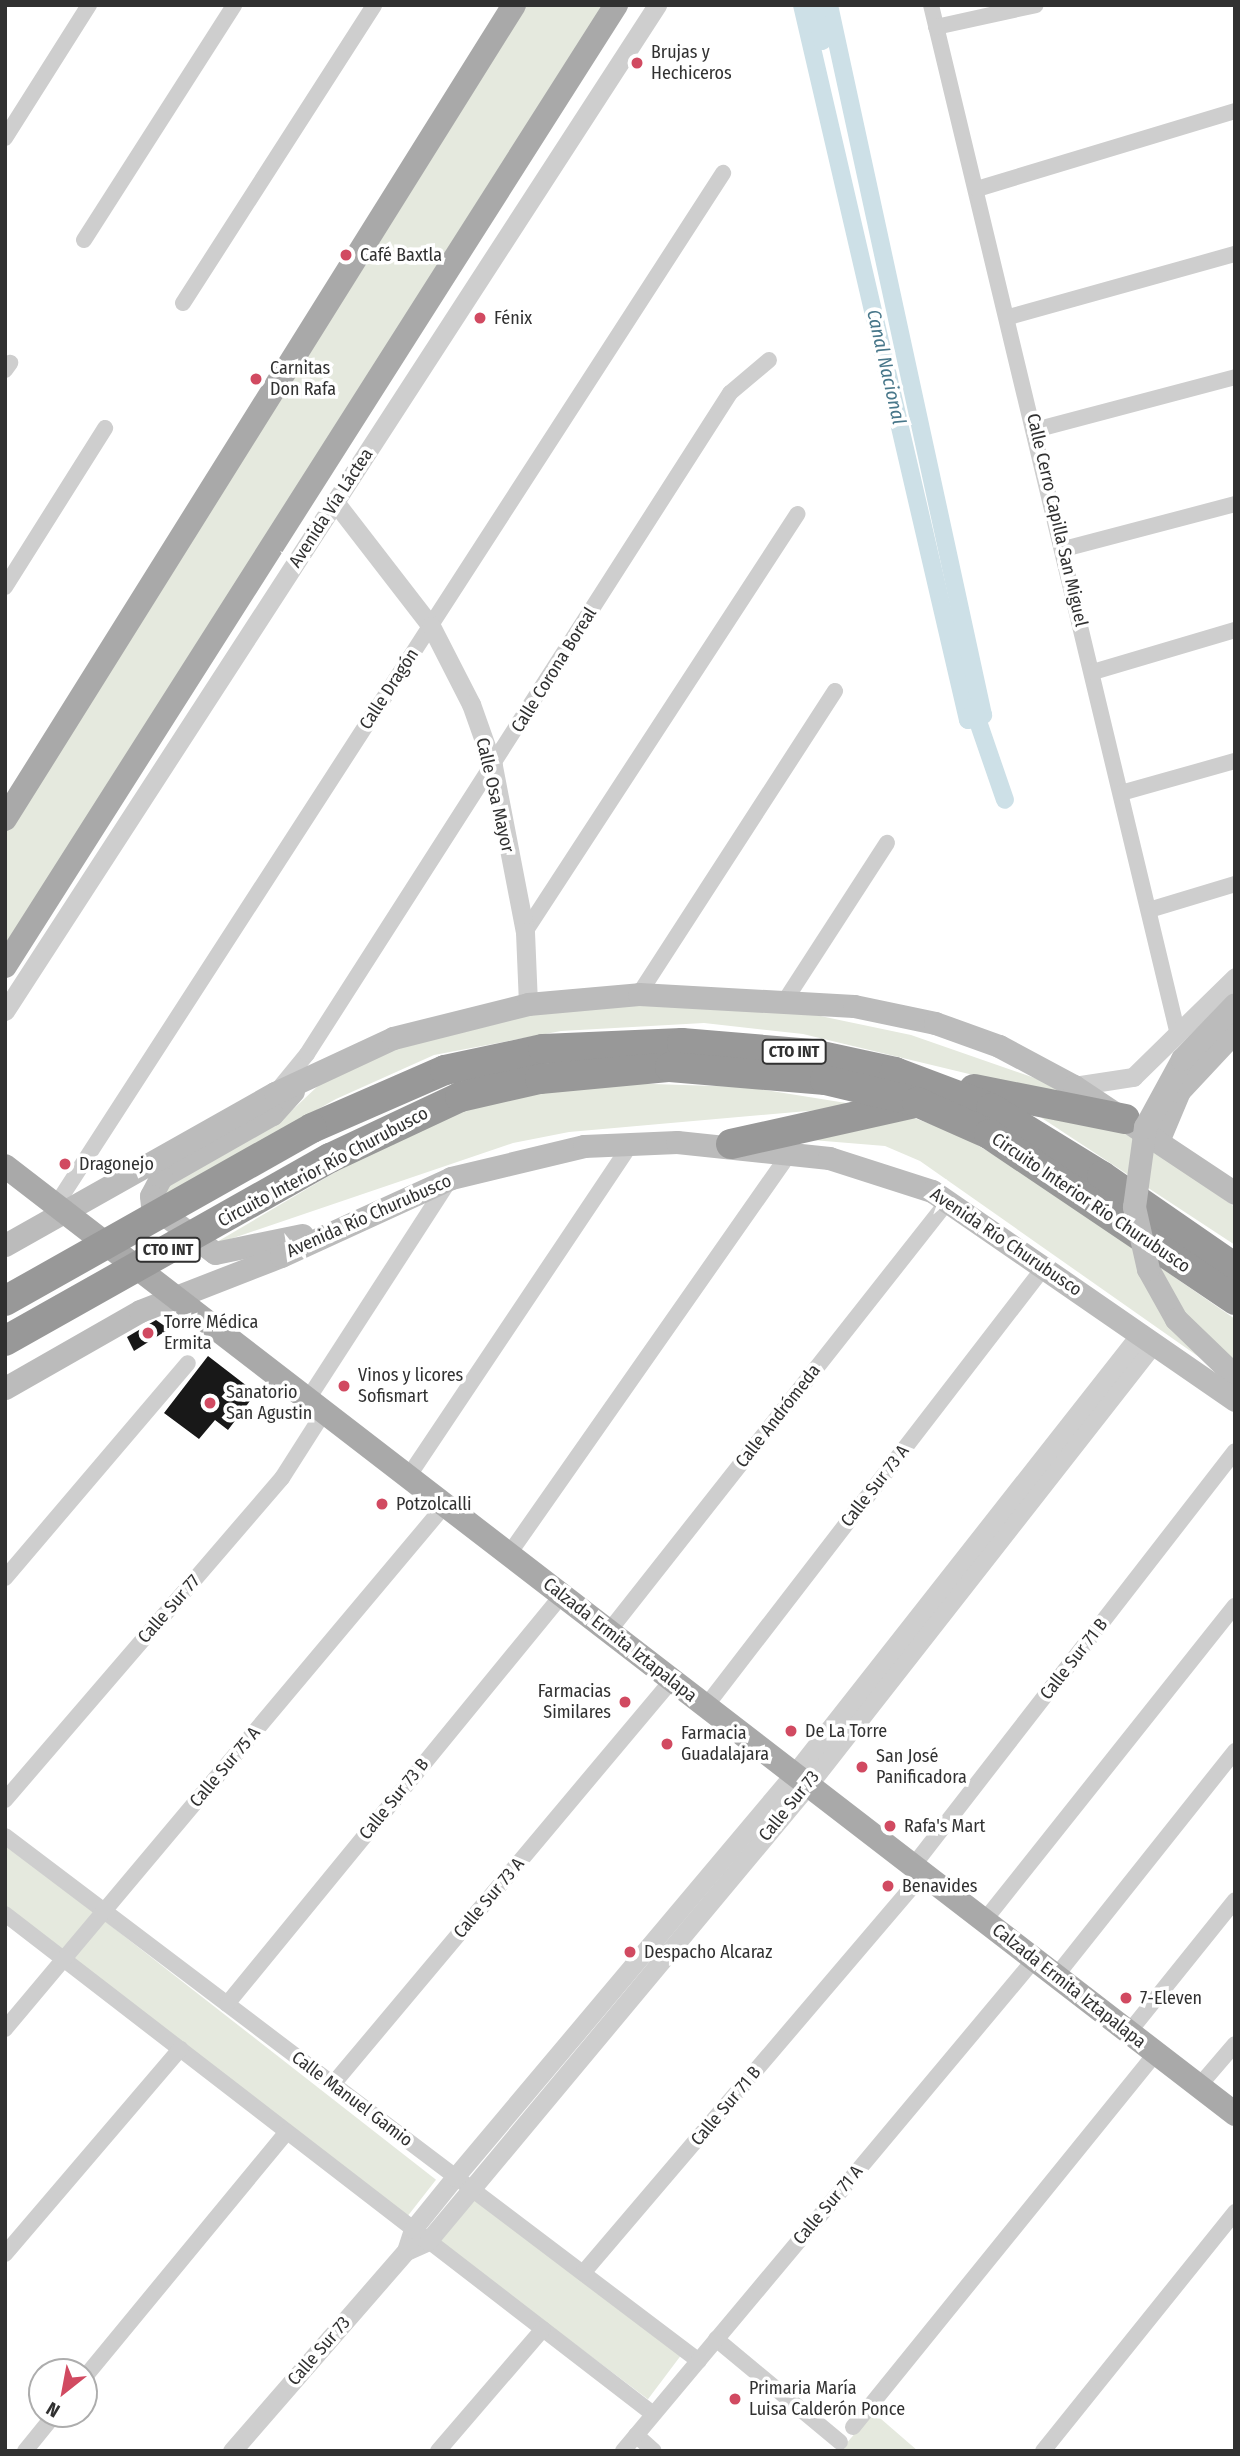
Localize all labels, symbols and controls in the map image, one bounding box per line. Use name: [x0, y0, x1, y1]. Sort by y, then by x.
place label: Brujas y Hechiceros: [651, 42, 732, 84]
marker: Brujas y Hechiceros: [629, 55, 645, 71]
place label: Café Baxtla: [360, 244, 442, 266]
marker: Café Baxtla: [338, 247, 354, 263]
place label: Fénix: [494, 307, 532, 329]
water label: Canal Nacional: [862, 307, 910, 427]
marker: Fénix: [472, 310, 488, 326]
place label: Carnitas Don Rafa: [270, 358, 336, 400]
marker: Carnitas Don Rafa: [248, 371, 264, 387]
street label: Calle Cerro Capilla San Miguel: [1022, 411, 1092, 629]
street label: Avenida Vía Láctea: [285, 444, 377, 572]
street label: Calle Corona Boreal: [507, 603, 601, 737]
street label: Calle Dragón: [355, 645, 423, 733]
street label: Calle Osa Mayor: [471, 736, 519, 854]
road number: CTO INT: [761, 1040, 827, 1064]
street label: Circuito Interior Río Churubusco: [214, 1102, 432, 1232]
street label: Circuito Interior Río Churubusco: [988, 1128, 1194, 1278]
place label: Dragonejo: [79, 1153, 154, 1175]
marker: Dragonejo: [57, 1156, 73, 1172]
street label: Avenida Río Churubusco: [283, 1170, 455, 1262]
street label: Avenida Río Churubusco: [926, 1183, 1086, 1301]
road number: CTO INT: [135, 1238, 201, 1262]
place label: Torre Médica Ermita: [164, 1312, 258, 1354]
marker: Torre Médica Ermita: [138, 1323, 158, 1343]
street label: Calle Andrómeda: [731, 1360, 825, 1472]
place label: Vinos y licores Sofismart: [358, 1365, 463, 1408]
marker: Vinos y licores Sofismart: [336, 1378, 352, 1394]
place label: Sanatorio San Agustin: [226, 1382, 312, 1424]
marker: Sanatorio San Agustin: [200, 1393, 220, 1413]
street label: Calle Sur 73 A: [836, 1441, 914, 1531]
place label: Potzolcalli: [396, 1493, 472, 1515]
marker: Potzolcalli: [374, 1496, 390, 1512]
street label: Calle Sur 77: [133, 1570, 205, 1648]
street label: Calzada Ermita Iztapalapa: [539, 1573, 701, 1707]
street label: Calle Sur 71 B: [1036, 1614, 1112, 1704]
place label: Farmacias Similares: [538, 1681, 611, 1724]
marker: Farmacias Similares: [617, 1694, 633, 1710]
place label: De La Torre: [805, 1720, 887, 1742]
street label: Calle Sur 75 A: [185, 1723, 265, 1811]
place label: Farmacia Guadalajara: [681, 1723, 769, 1766]
marker: De La Torre: [783, 1723, 799, 1739]
marker: Farmacia Guadalajara: [659, 1736, 675, 1752]
place label: San José Panificadora: [876, 1746, 967, 1788]
street label: Calle Sur 73 B: [355, 1754, 433, 1844]
marker: San José Panificadora: [854, 1759, 870, 1775]
street label: Calle Sur 73: [754, 1766, 824, 1846]
place label: Rafa's Mart: [904, 1815, 985, 1837]
marker: Rafa's Mart: [882, 1818, 898, 1834]
street label: Calle Sur 73 A: [449, 1854, 529, 1942]
place label: Benavides: [902, 1875, 978, 1897]
marker: Benavides: [880, 1878, 896, 1894]
street label: Calzada Ermita Iztapalapa: [988, 1919, 1150, 2053]
place label: Despacho Alcaraz: [644, 1941, 772, 1963]
marker: Despacho Alcaraz: [622, 1944, 638, 1960]
place label: 7-Eleven: [1140, 1987, 1202, 2009]
marker: 7-Eleven: [1118, 1990, 1134, 2006]
street label: Calle Manuel Gamio: [287, 2047, 417, 2151]
street label: Calle Sur 71 B: [687, 2062, 765, 2150]
street label: Calle Sur 71 A: [789, 2161, 867, 2249]
street label: Calle Sur 73: [283, 2312, 355, 2390]
north arrow: [28, 2358, 98, 2428]
place label: Primaria María Luisa Calderón Ponce: [749, 2378, 905, 2420]
marker: Primaria María Luisa Calderón Ponce: [727, 2391, 743, 2407]
text: N: [42, 2397, 64, 2423]

